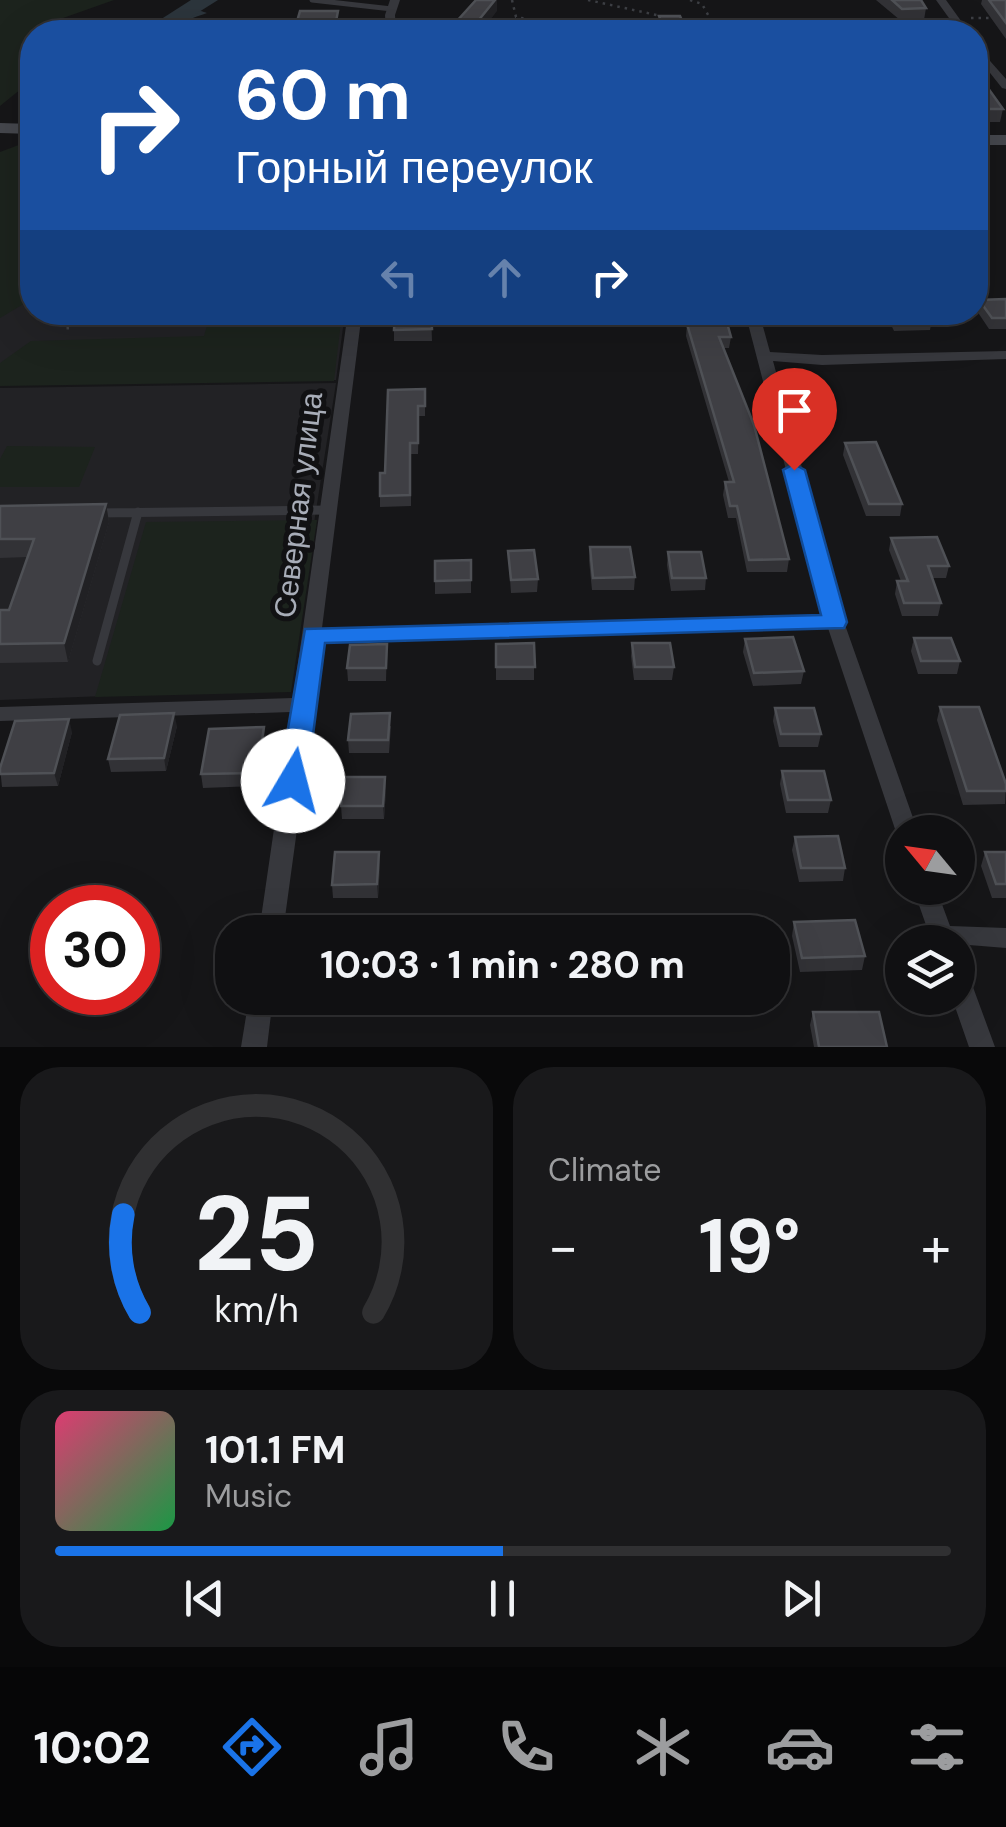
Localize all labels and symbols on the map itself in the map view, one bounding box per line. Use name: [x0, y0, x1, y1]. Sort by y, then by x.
pin: [752, 368, 837, 471]
street label: Северная улица: [265, 390, 331, 620]
position arrow: [241, 729, 345, 833]
north arrow: [885, 815, 975, 905]
speed limit sign: 30: [30, 885, 160, 1015]

